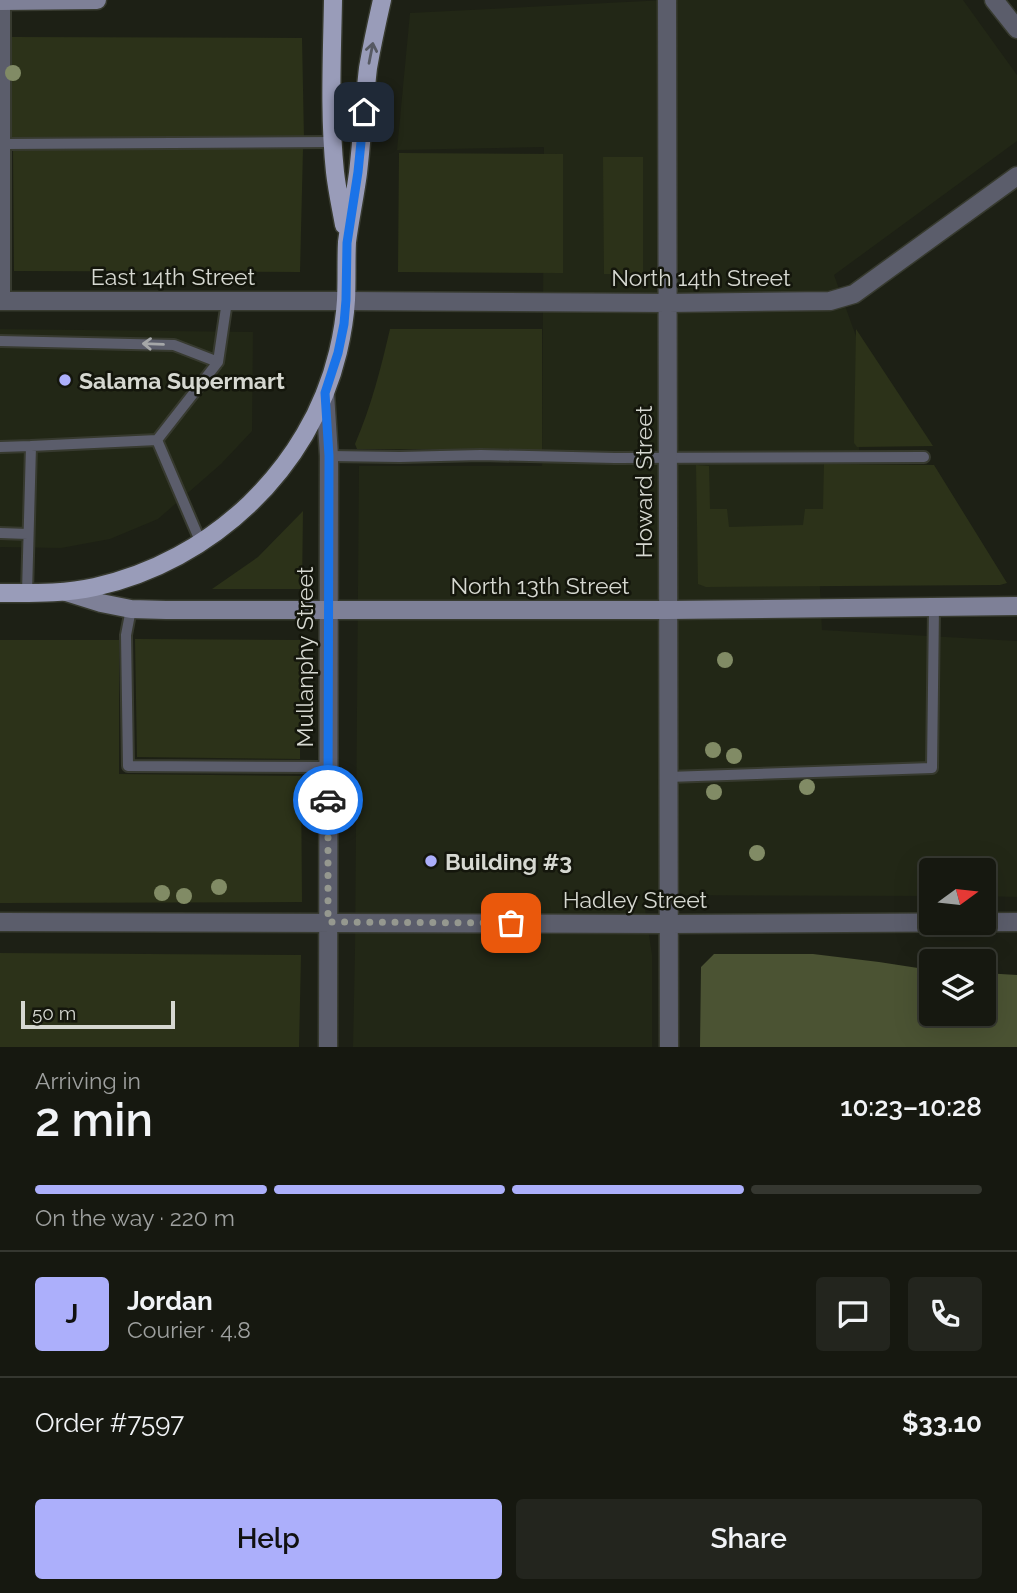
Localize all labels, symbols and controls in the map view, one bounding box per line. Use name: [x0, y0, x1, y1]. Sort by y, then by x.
one-way arrow: [365, 42, 378, 65]
pin: [334, 82, 394, 142]
icon: home: [345, 93, 383, 131]
street label: East 14th Street: [91, 263, 255, 290]
street label: North 14th Street: [611, 264, 791, 291]
one-way arrow: [141, 337, 164, 351]
place label: Salama Supermart: [79, 367, 285, 394]
marker: Salama Supermart: [57, 372, 73, 388]
street label: Howard Street: [630, 405, 657, 558]
street label: Mullanphy Street: [291, 566, 318, 748]
street label: North 13th Street: [450, 572, 630, 599]
courier: [293, 765, 363, 835]
icon: car: [309, 781, 347, 819]
place label: Building #3: [445, 848, 572, 875]
marker: Building #3: [423, 853, 439, 869]
north arrow: [919, 858, 996, 934]
map controls: [919, 858, 996, 1026]
street label: Hadley Street: [563, 886, 708, 913]
pin: [481, 893, 541, 953]
icon: bag: [492, 904, 530, 942]
button: layers: [919, 949, 996, 1026]
scale bar: [21, 998, 175, 1030]
text: 50 m: [32, 1002, 76, 1024]
text: Arriving in: [35, 1067, 141, 1094]
text: 10:23–10:28: [840, 1092, 982, 1122]
text: 2 min: [35, 1093, 153, 1147]
text: On the way · 220 m: [35, 1204, 235, 1231]
button: chat: [816, 1277, 890, 1351]
button: phone: [908, 1277, 982, 1351]
text: Jordan: [127, 1286, 213, 1316]
text: J: [66, 1299, 78, 1329]
text: Courier · 4.8: [127, 1316, 251, 1343]
text: Order #7597: [35, 1408, 184, 1438]
text: $33.10: [902, 1408, 982, 1438]
button: Help: [35, 1499, 502, 1579]
button: Share: [516, 1499, 982, 1579]

